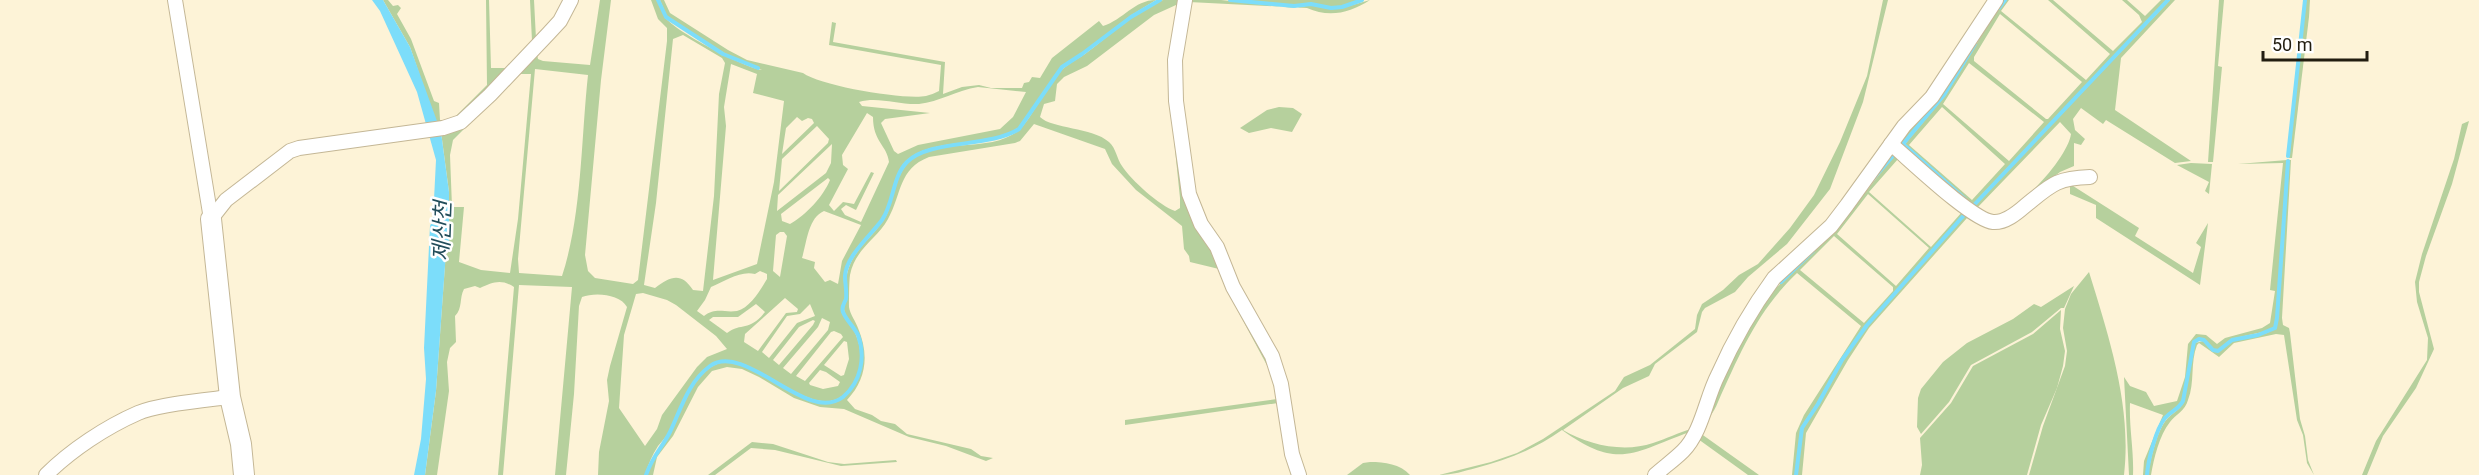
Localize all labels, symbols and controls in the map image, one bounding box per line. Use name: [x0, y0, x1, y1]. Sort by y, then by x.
scale bar: [2263, 24, 2366, 62]
text: 50 m: [2272, 34, 2312, 55]
water label: 제산천: [428, 197, 456, 262]

